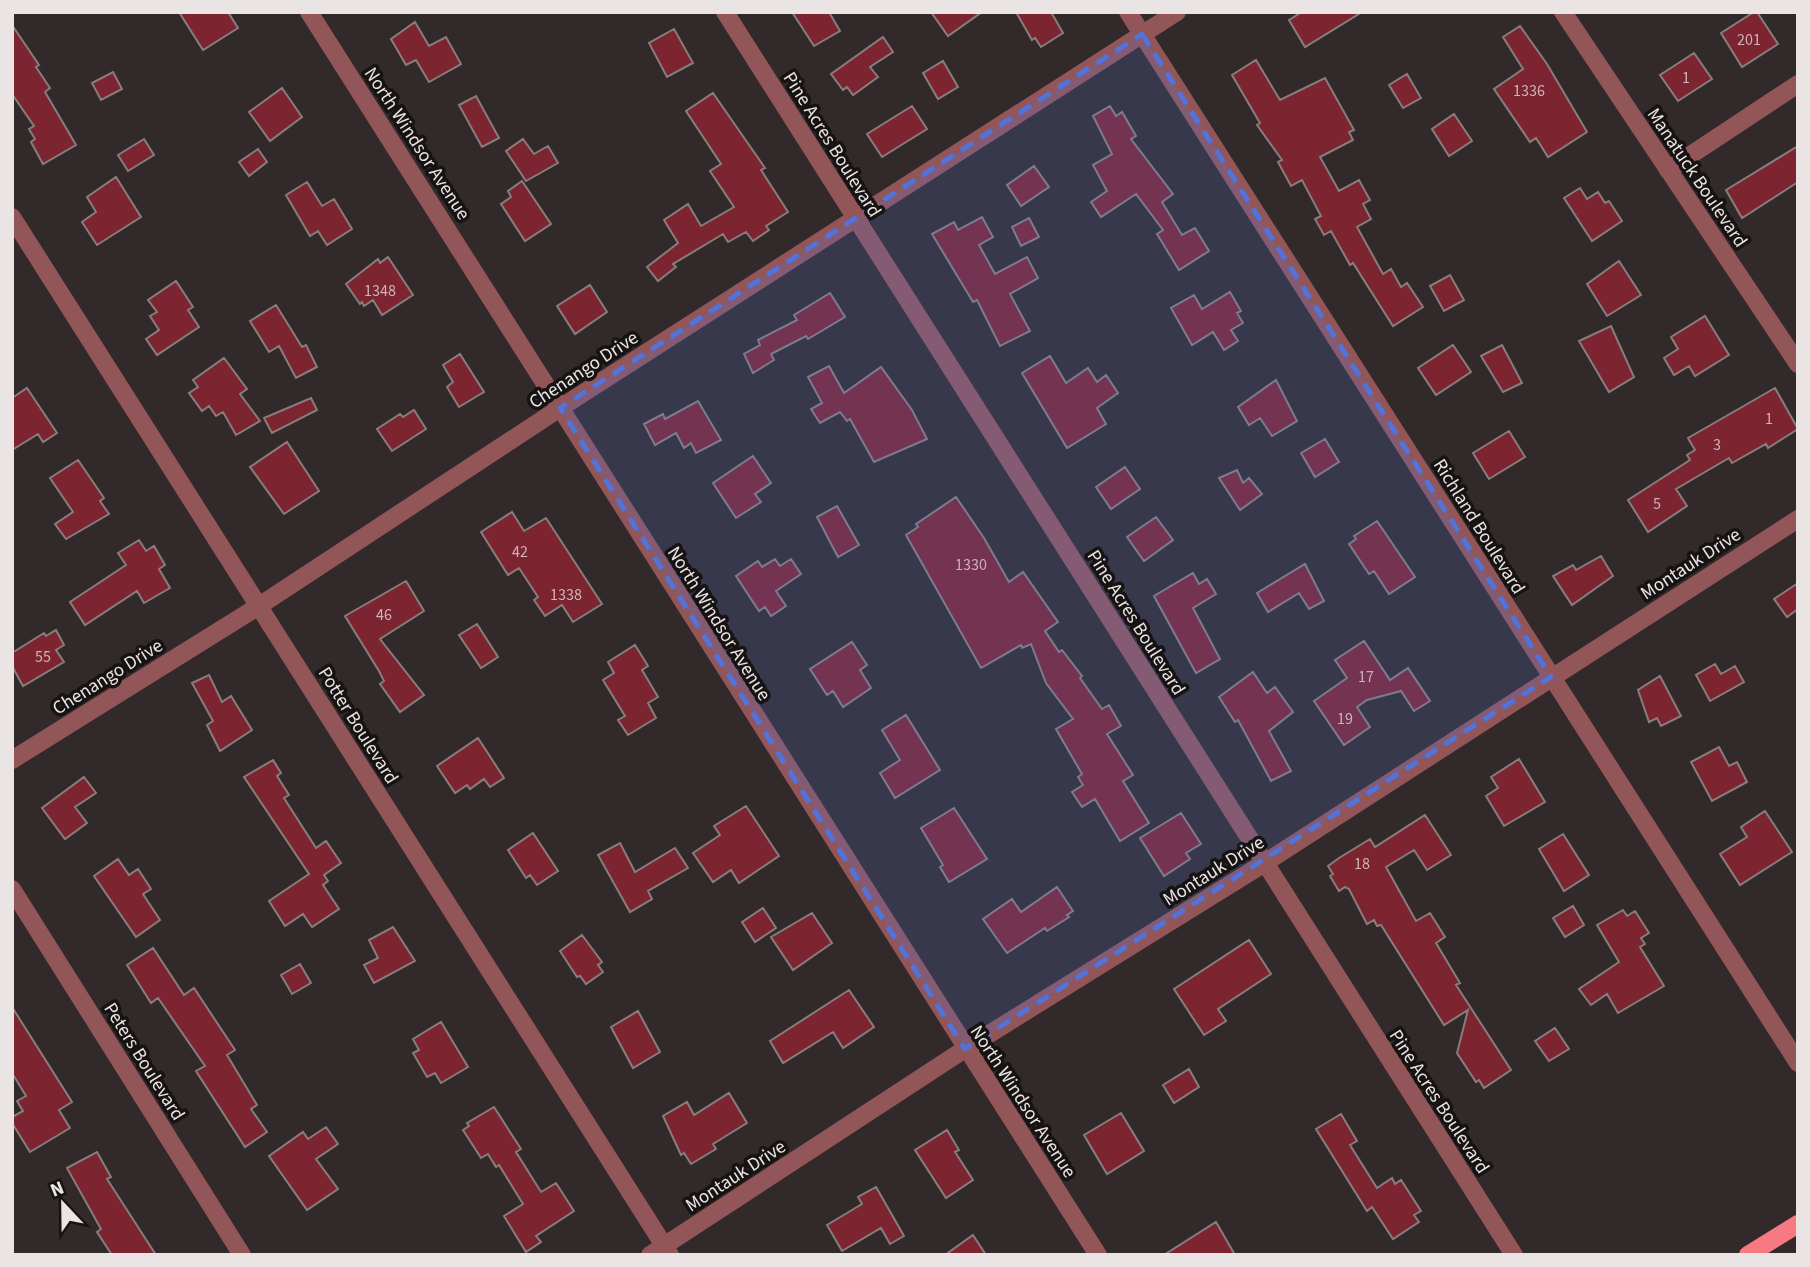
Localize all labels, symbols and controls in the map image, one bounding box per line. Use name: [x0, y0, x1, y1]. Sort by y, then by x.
house number: 201: [1737, 29, 1761, 51]
street label: North Windsor Avenue: [357, 62, 476, 226]
street label: Pine Acres Boulevard: [776, 67, 887, 223]
house number: 1: [1682, 67, 1690, 89]
house number: 1336: [1513, 80, 1545, 102]
street label: Manatuck Boulevard: [1640, 103, 1754, 253]
house number: 1348: [364, 280, 396, 302]
street label: Chenango Drive: [524, 325, 644, 416]
house number: 1: [1765, 408, 1773, 430]
house number: 3: [1713, 434, 1721, 456]
street label: Richland Boulevard: [1426, 454, 1531, 600]
house number: 5: [1653, 493, 1661, 515]
street label: Montauk Drive: [1635, 522, 1746, 607]
house number: 42: [512, 541, 528, 563]
street label: North Windsor Avenue: [660, 541, 777, 706]
street label: Pine Acres Boulevard: [1080, 545, 1191, 701]
house number: 1330: [955, 554, 987, 576]
house number: 1338: [550, 584, 582, 606]
house number: 46: [376, 604, 392, 626]
street label: Chenango Drive: [47, 633, 168, 722]
house number: 55: [35, 646, 51, 668]
street label: Potter Boulevard: [311, 662, 405, 790]
house number: 17: [1358, 666, 1374, 688]
house number: 19: [1337, 708, 1353, 730]
street label: Montauk Drive: [1158, 829, 1270, 913]
house number: 18: [1354, 853, 1370, 875]
street label: Peters Boulevard: [97, 998, 191, 1126]
street label: North Windsor Avenue: [963, 1020, 1082, 1184]
street label: Pine Acres Boulevard: [1382, 1025, 1495, 1179]
street label: Montauk Drive: [680, 1134, 791, 1219]
north arrow: [28, 1169, 98, 1239]
text: N: [46, 1175, 68, 1205]

